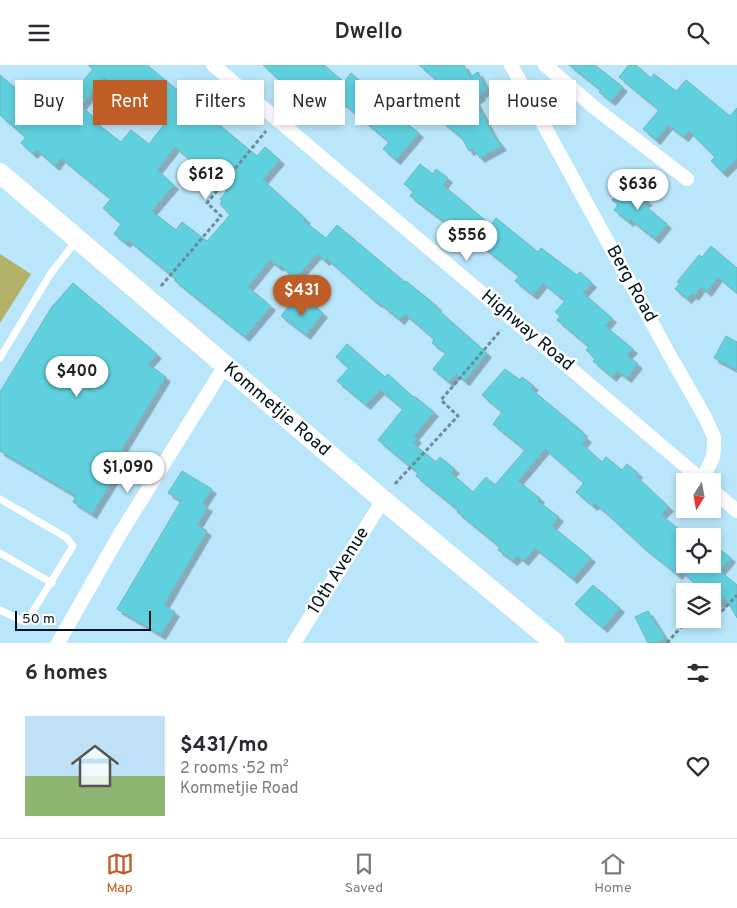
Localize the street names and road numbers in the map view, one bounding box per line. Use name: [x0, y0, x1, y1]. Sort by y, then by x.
street label: Berg Road: [600, 242, 662, 326]
street label: Highway Road: [476, 285, 578, 377]
street label: Kommetjie Road: [219, 357, 335, 461]
street label: 10th Avenue: [303, 523, 375, 619]

